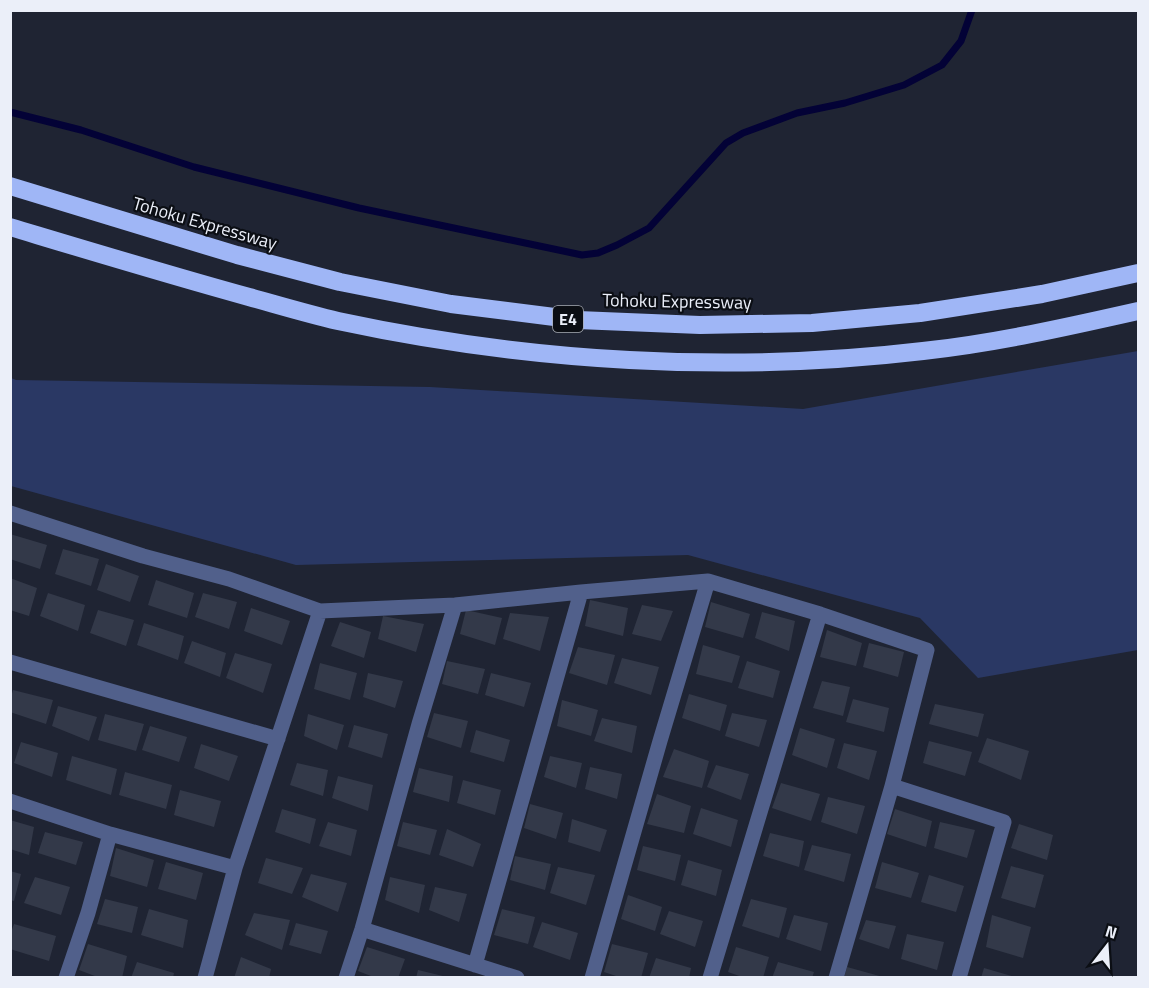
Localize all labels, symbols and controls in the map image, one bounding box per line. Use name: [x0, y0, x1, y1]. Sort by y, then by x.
street label: Tohoku Expressway: [130, 189, 281, 257]
street label: Tohoku Expressway: [602, 286, 752, 316]
road number: E4: [553, 306, 583, 332]
north arrow: [1077, 916, 1137, 976]
text: N: [1103, 919, 1120, 945]

